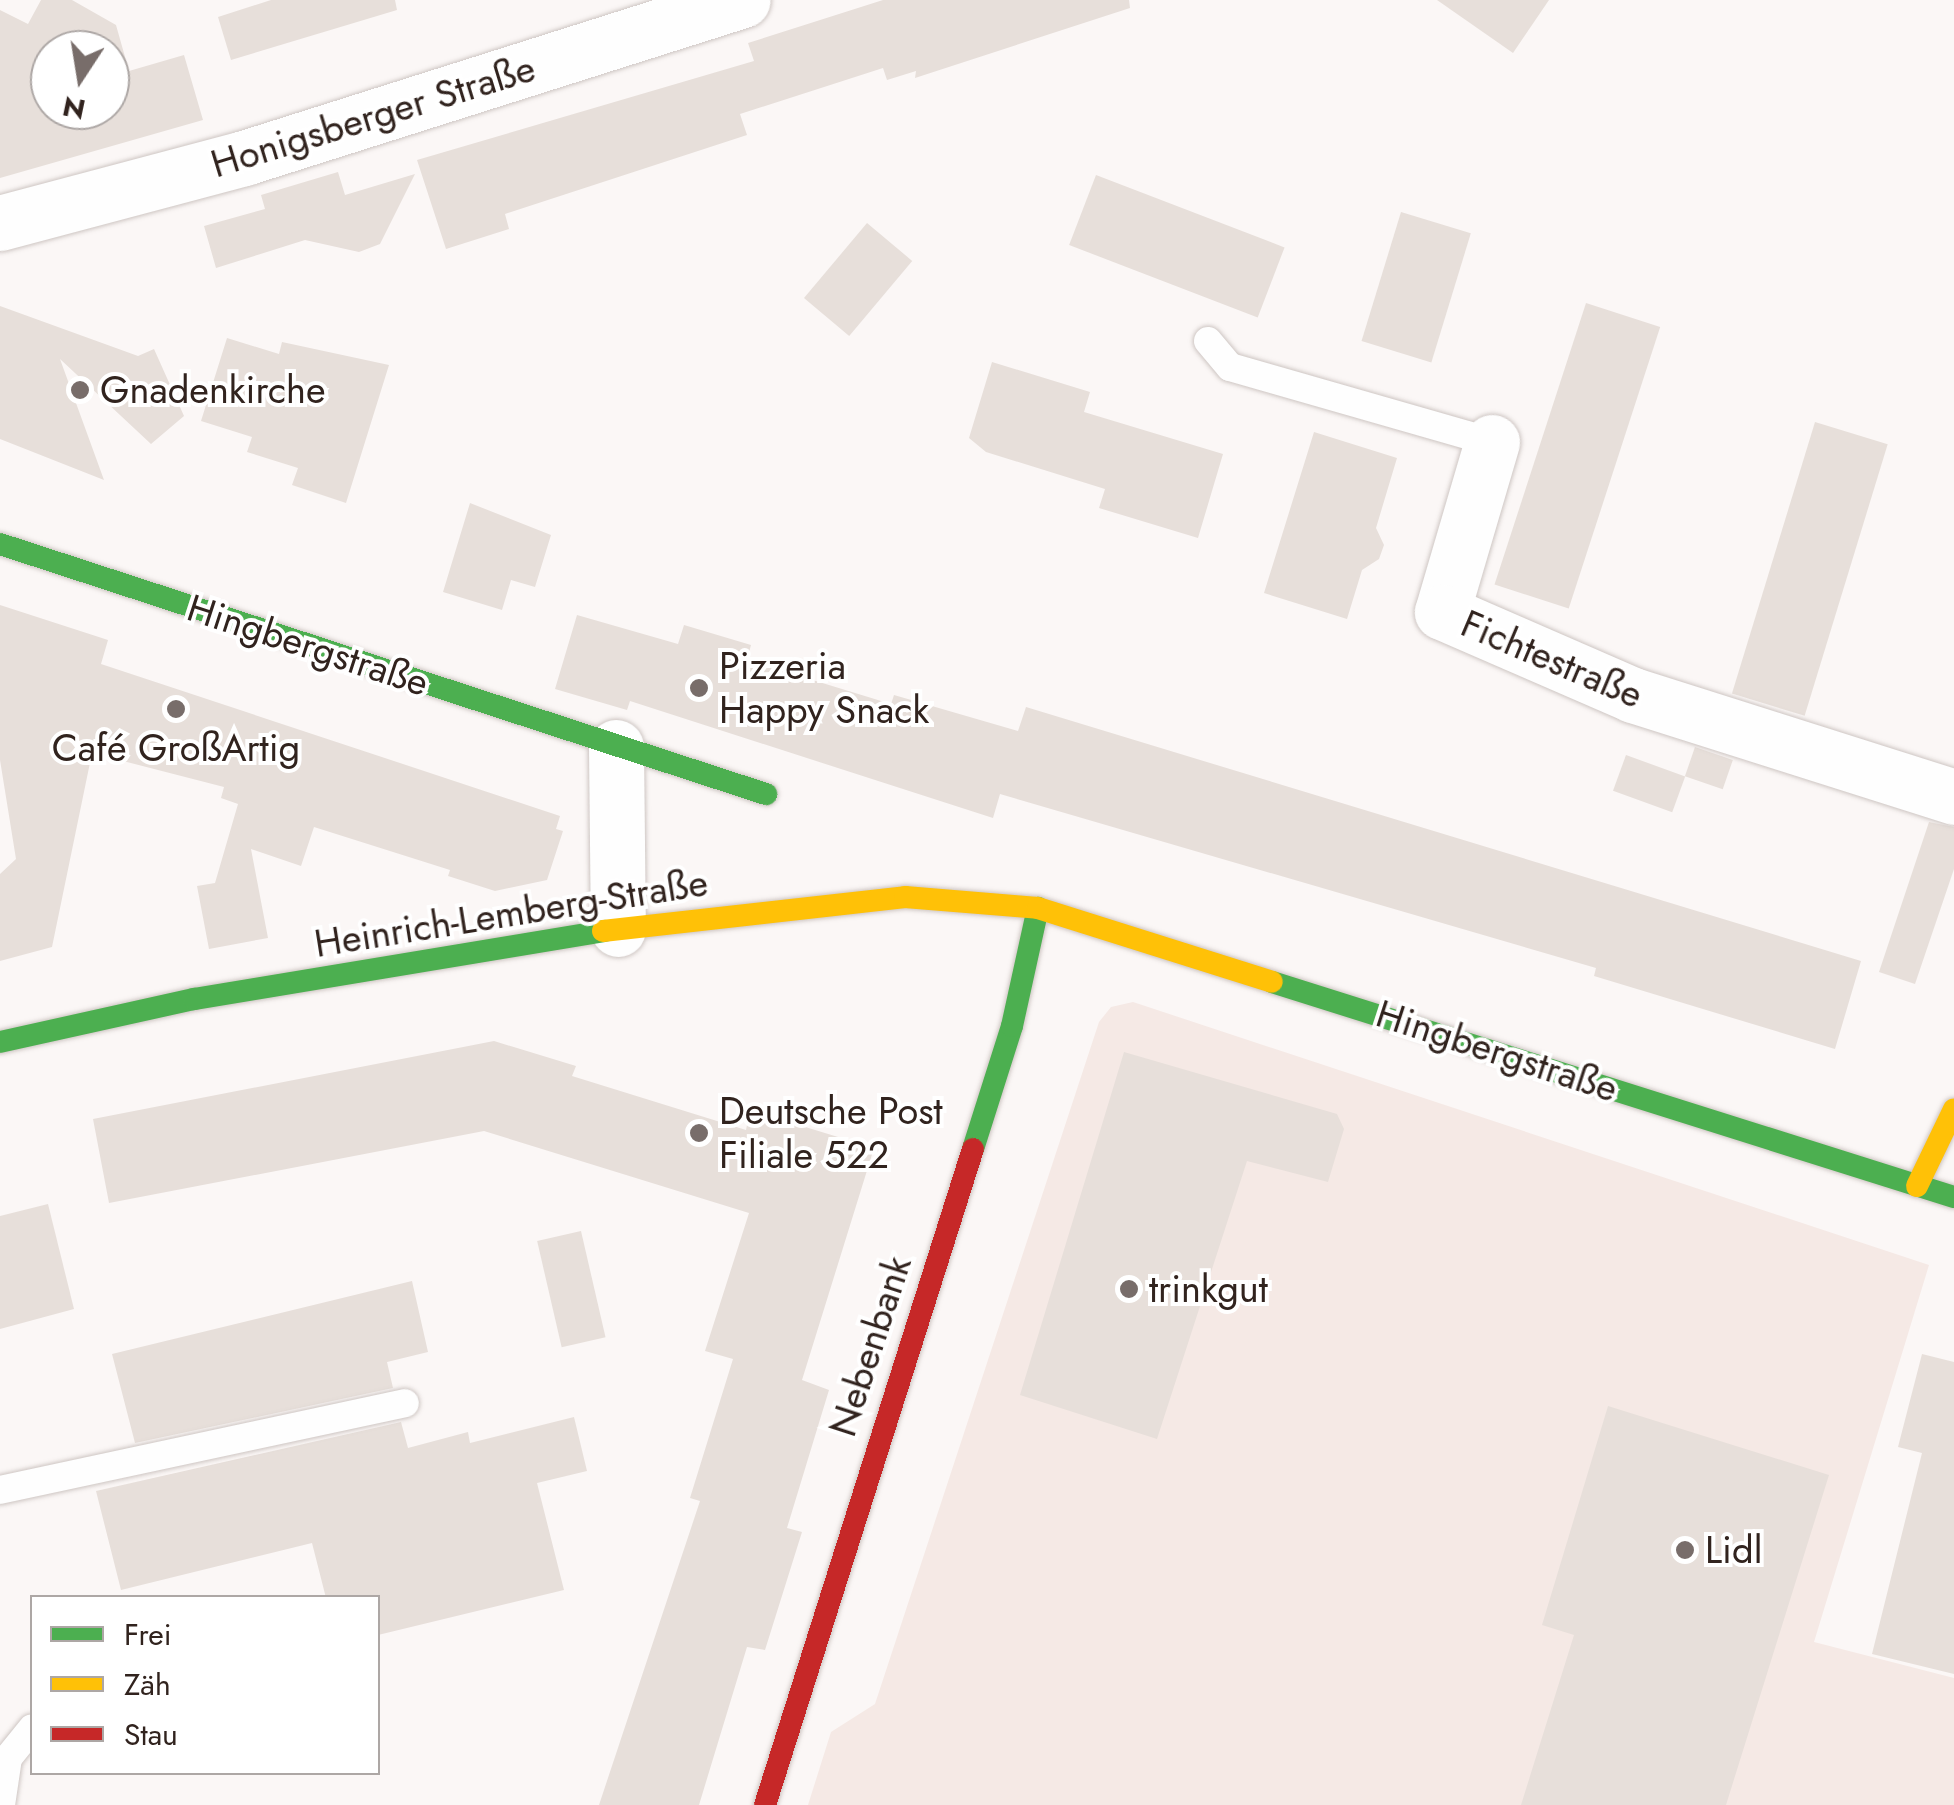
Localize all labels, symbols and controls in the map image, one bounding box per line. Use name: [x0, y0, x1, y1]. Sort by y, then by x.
north arrow: [30, 30, 130, 130]
street label: Honigsberger Straße: [205, 45, 541, 187]
text: N: [59, 86, 89, 130]
place label: Gnadenkirche: [100, 367, 326, 413]
marker: Gnadenkirche: [69, 379, 91, 401]
street label: Hingbergstraße: [182, 585, 434, 705]
street label: Fichtestraße: [1455, 600, 1649, 718]
place label: Pizzeria Happy Snack: [719, 643, 929, 732]
marker: Pizzeria Happy Snack: [688, 677, 710, 699]
marker: Café GroßArtig: [165, 698, 187, 720]
place label: Café GroßArtig: [52, 725, 300, 771]
street label: Heinrich-Lemberg-Straße: [311, 859, 711, 967]
street label: Hingbergstraße: [1371, 991, 1623, 1111]
place label: Deutsche Post Filiale 522: [719, 1088, 943, 1178]
marker: Deutsche Post Filiale 522: [688, 1122, 710, 1144]
street label: Nebenbank: [819, 1250, 921, 1442]
place label: trinkgut: [1149, 1266, 1268, 1312]
marker: trinkgut: [1118, 1278, 1140, 1300]
place label: Lidl: [1705, 1527, 1762, 1573]
marker: Lidl: [1674, 1539, 1696, 1561]
legend: [30, 1595, 380, 1775]
text: Frei: [124, 1613, 172, 1656]
text: Zäh: [124, 1663, 171, 1706]
text: Stau: [124, 1713, 178, 1756]

